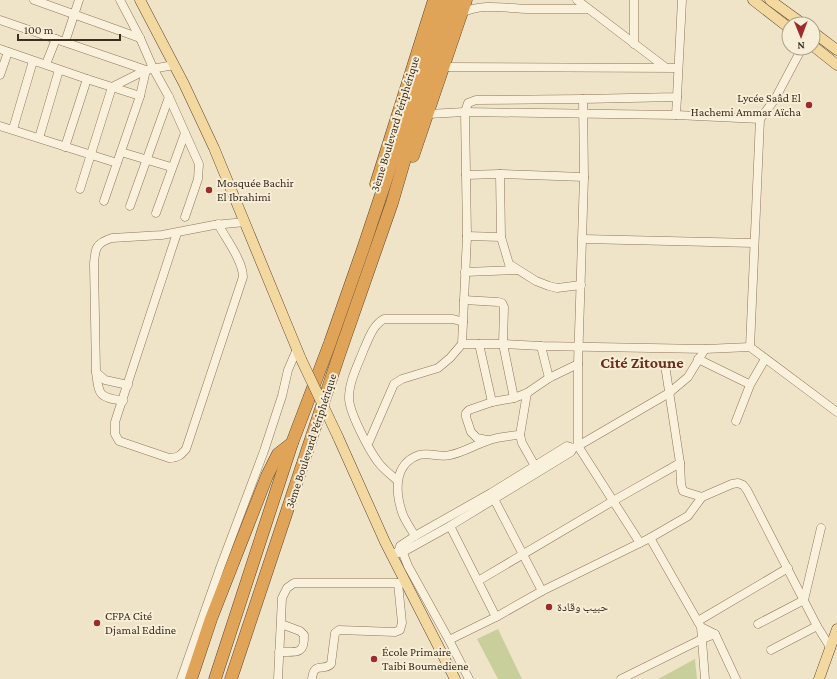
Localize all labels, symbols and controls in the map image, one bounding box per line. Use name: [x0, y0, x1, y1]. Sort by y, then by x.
scale bar: [18, 16, 120, 42]
north arrow: [781, 16, 821, 56]
text: 100 m: [24, 23, 54, 37]
text: N: [797, 40, 805, 52]
street label: 3ème Boulevard Périphérique: [368, 55, 422, 193]
place label: Lycée Saâd El Hachemi Ammar Aïcha: [691, 91, 801, 119]
marker: Lycée Saâd El Hachemi Ammar Aïcha: [804, 100, 814, 110]
place label: Mosquée Bachir El Ibrahimi: [217, 176, 295, 204]
marker: Mosquée Bachir El Ibrahimi: [204, 185, 214, 195]
district label: Cité Zitoune: [600, 354, 684, 371]
street label: 3ème Boulevard Périphérique: [283, 372, 339, 510]
place label: حبيب وقادة: [557, 600, 608, 614]
marker: حبيب وقادة: [544, 602, 554, 612]
place label: CFPA Cité Djamal Eddine: [105, 609, 176, 637]
marker: CFPA Cité Djamal Eddine: [92, 618, 102, 628]
place label: École Primaire Taibi Boumediene: [382, 645, 469, 673]
marker: École Primaire Taibi Boumediene: [369, 654, 379, 664]

